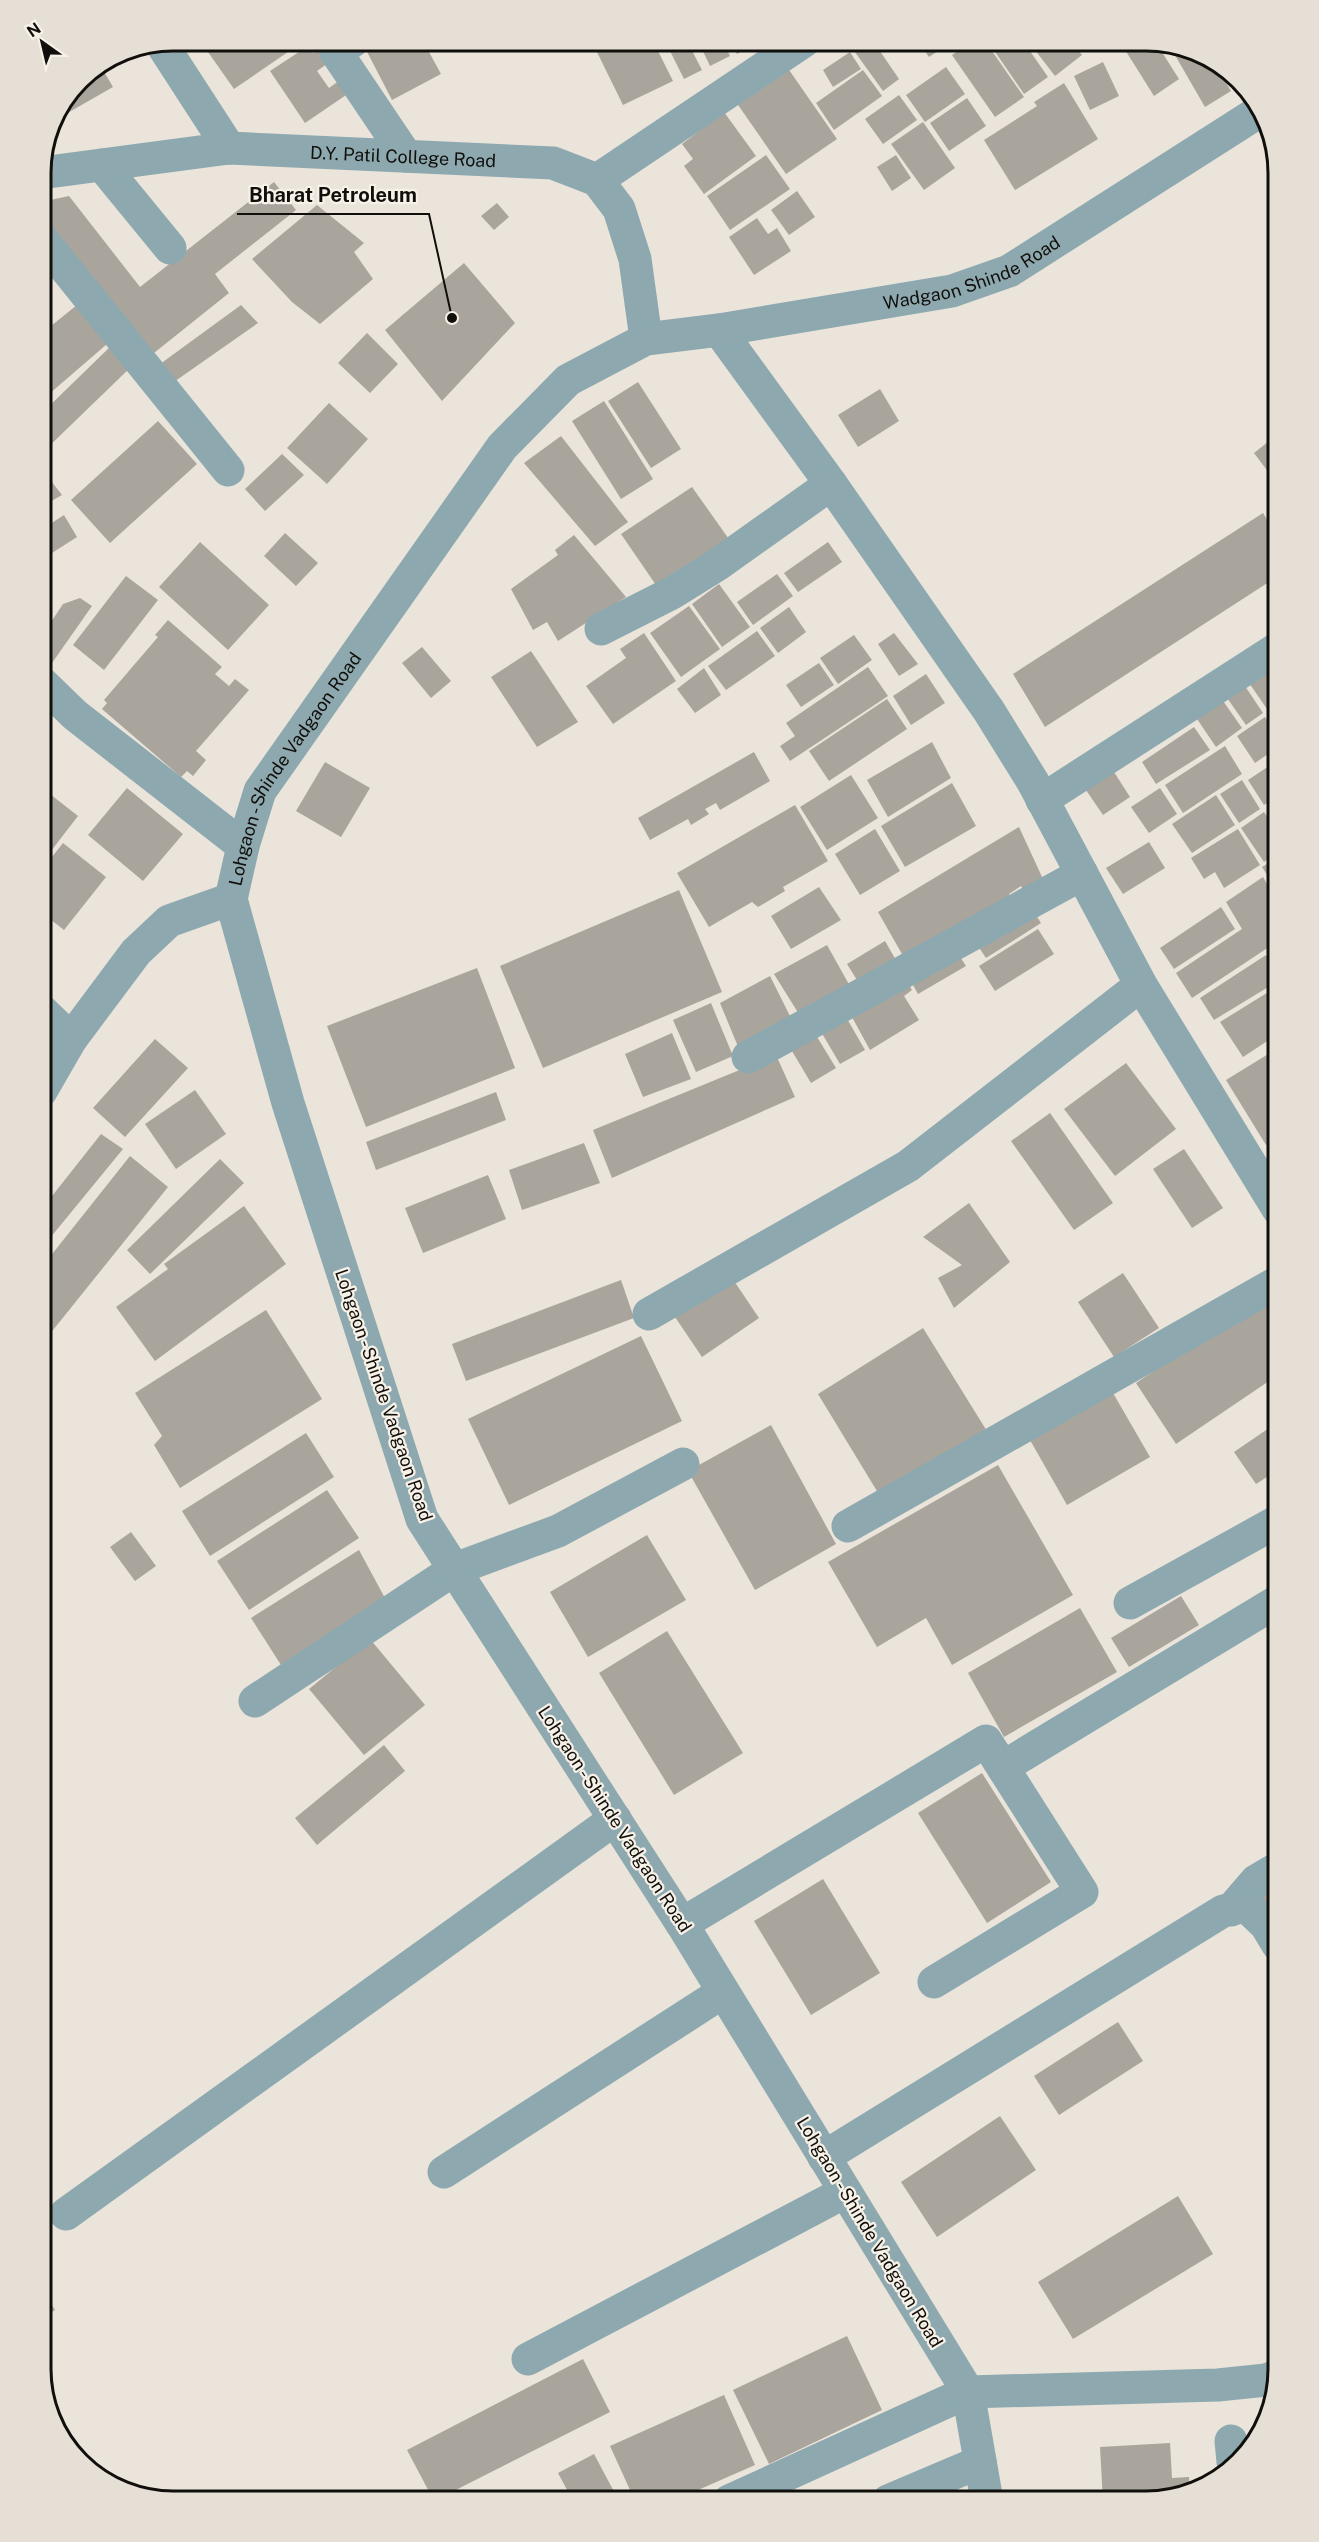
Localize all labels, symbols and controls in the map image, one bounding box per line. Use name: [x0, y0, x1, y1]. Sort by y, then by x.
north arrow: [12, 12, 72, 72]
text: N: [23, 19, 44, 41]
street label: D.Y. Patil College Road: [310, 141, 497, 171]
callout: Bharat Petroleum: [237, 176, 429, 214]
text: Bharat Petroleum: [249, 183, 417, 207]
street label: Wadgaon Shinde Road: [881, 231, 1064, 313]
street label: Lohgaon - Shinde Vadgaon Road: [224, 648, 365, 888]
street label: Lohgaon - Shinde Vadgaon Road: [331, 1266, 437, 1524]
street label: Lohgaon - Shinde Vadgaon Road: [534, 1702, 696, 1936]
street label: Lohgaon - Shinde Vadgaon Road: [793, 2113, 947, 2351]

